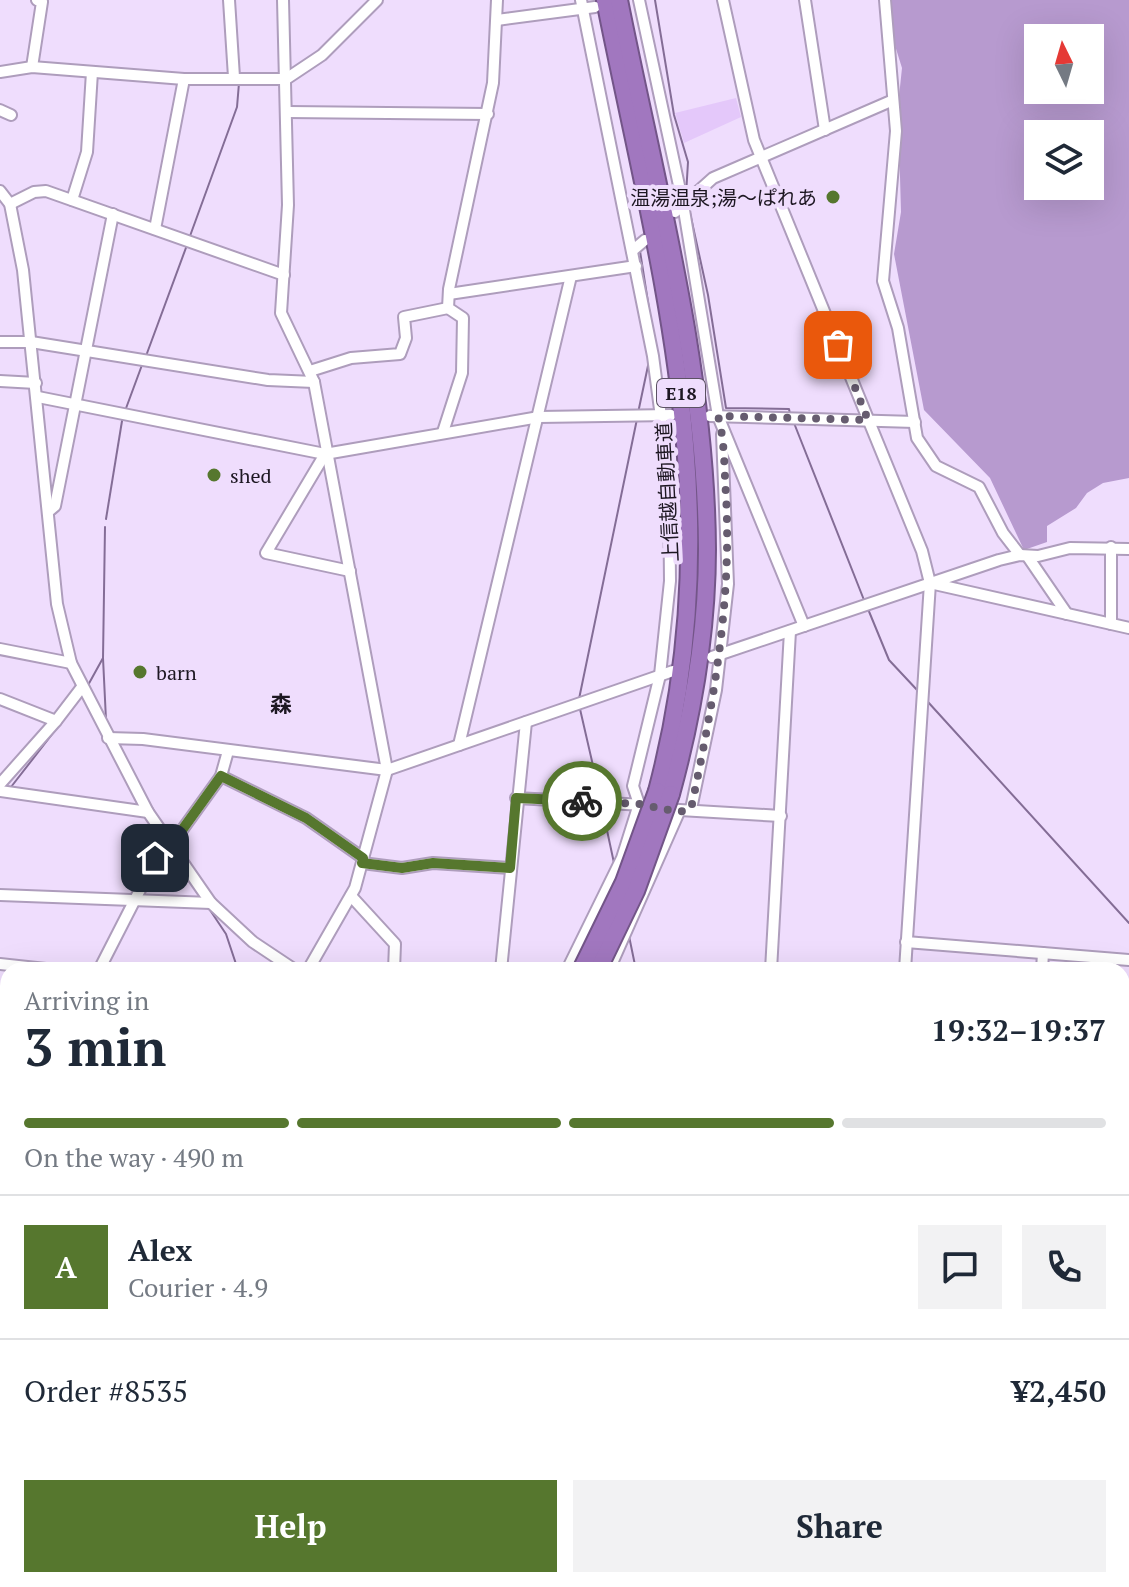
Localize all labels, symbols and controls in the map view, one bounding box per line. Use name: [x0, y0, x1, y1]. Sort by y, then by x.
north arrow: [1024, 24, 1104, 104]
map controls: [1024, 24, 1104, 200]
button: layers: [1024, 120, 1104, 200]
place label: 温湯温泉;湯〜ぱれあ: [630, 184, 817, 211]
marker: 温湯温泉;湯〜ぱれあ: [824, 188, 842, 206]
pin: [804, 311, 872, 379]
icon: bag: [816, 323, 860, 367]
road number: E18: [657, 379, 705, 407]
street label: 上信越自動車道: [650, 421, 684, 563]
place label: shed: [230, 462, 272, 489]
marker: shed: [205, 466, 223, 484]
place label: barn: [156, 659, 197, 686]
marker: barn: [131, 663, 149, 681]
district label: 森: [270, 689, 292, 718]
courier: [542, 761, 622, 841]
icon: bike: [560, 779, 604, 823]
pin: [121, 824, 189, 892]
icon: home: [133, 836, 177, 880]
text: Arriving in: [24, 983, 149, 1017]
text: 19:32–19:37: [931, 1010, 1106, 1050]
text: 3 min: [24, 1012, 166, 1081]
text: On the way · 490 m: [24, 1140, 244, 1174]
button: chat: [918, 1225, 1002, 1309]
button: phone: [1022, 1225, 1106, 1309]
text: Alex: [128, 1230, 192, 1270]
text: A: [55, 1247, 77, 1287]
text: Courier · 4.9: [128, 1270, 268, 1304]
text: Order #8535: [24, 1371, 188, 1411]
text: ¥2,450: [1012, 1371, 1106, 1411]
button: Help: [24, 1480, 557, 1572]
button: Share: [573, 1480, 1106, 1572]

